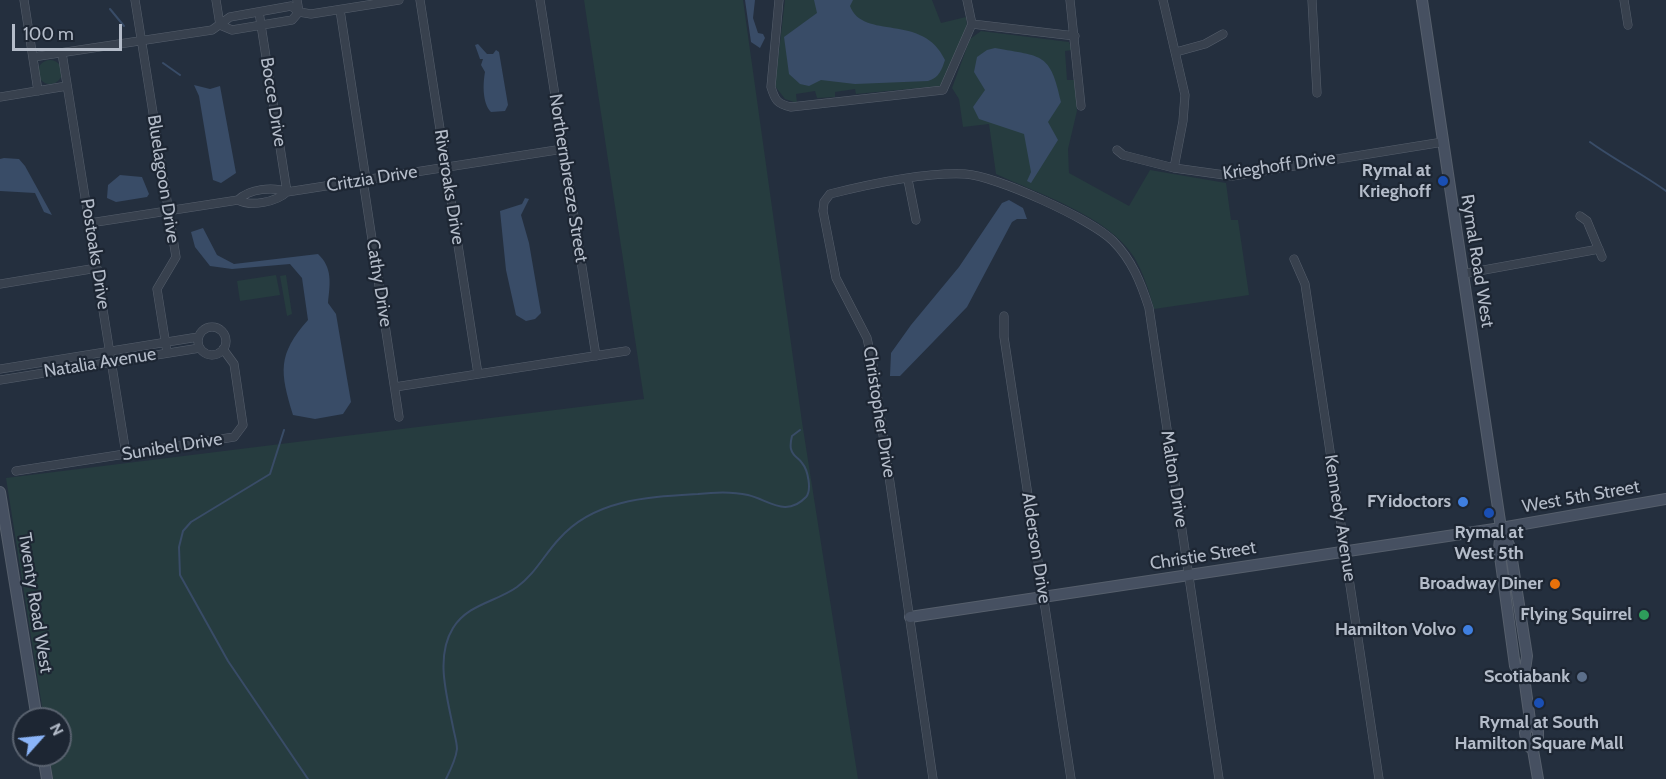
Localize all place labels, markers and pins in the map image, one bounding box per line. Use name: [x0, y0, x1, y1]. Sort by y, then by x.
place label: Rymal at Krieghoff: [1359, 160, 1431, 202]
marker: Rymal at Krieghoff: [1436, 174, 1450, 188]
place label: FYidoctors: [1367, 491, 1451, 513]
marker: FYidoctors: [1456, 495, 1470, 509]
marker: Rymal at West 5th: [1482, 506, 1496, 520]
place label: Rymal at West 5th: [1454, 522, 1524, 564]
place label: Broadway Diner: [1419, 573, 1543, 595]
marker: Broadway Diner: [1548, 577, 1562, 591]
place label: Flying Squirrel: [1520, 604, 1632, 626]
marker: Flying Squirrel: [1637, 608, 1651, 622]
place label: Hamilton Volvo: [1335, 619, 1456, 641]
marker: Hamilton Volvo: [1461, 623, 1475, 637]
place label: Scotiabank: [1484, 666, 1570, 688]
marker: Scotiabank: [1575, 670, 1589, 684]
marker: Rymal at South Hamilton Square Mall: [1532, 696, 1546, 710]
place label: Rymal at South Hamilton Square Mall: [1454, 712, 1624, 754]

